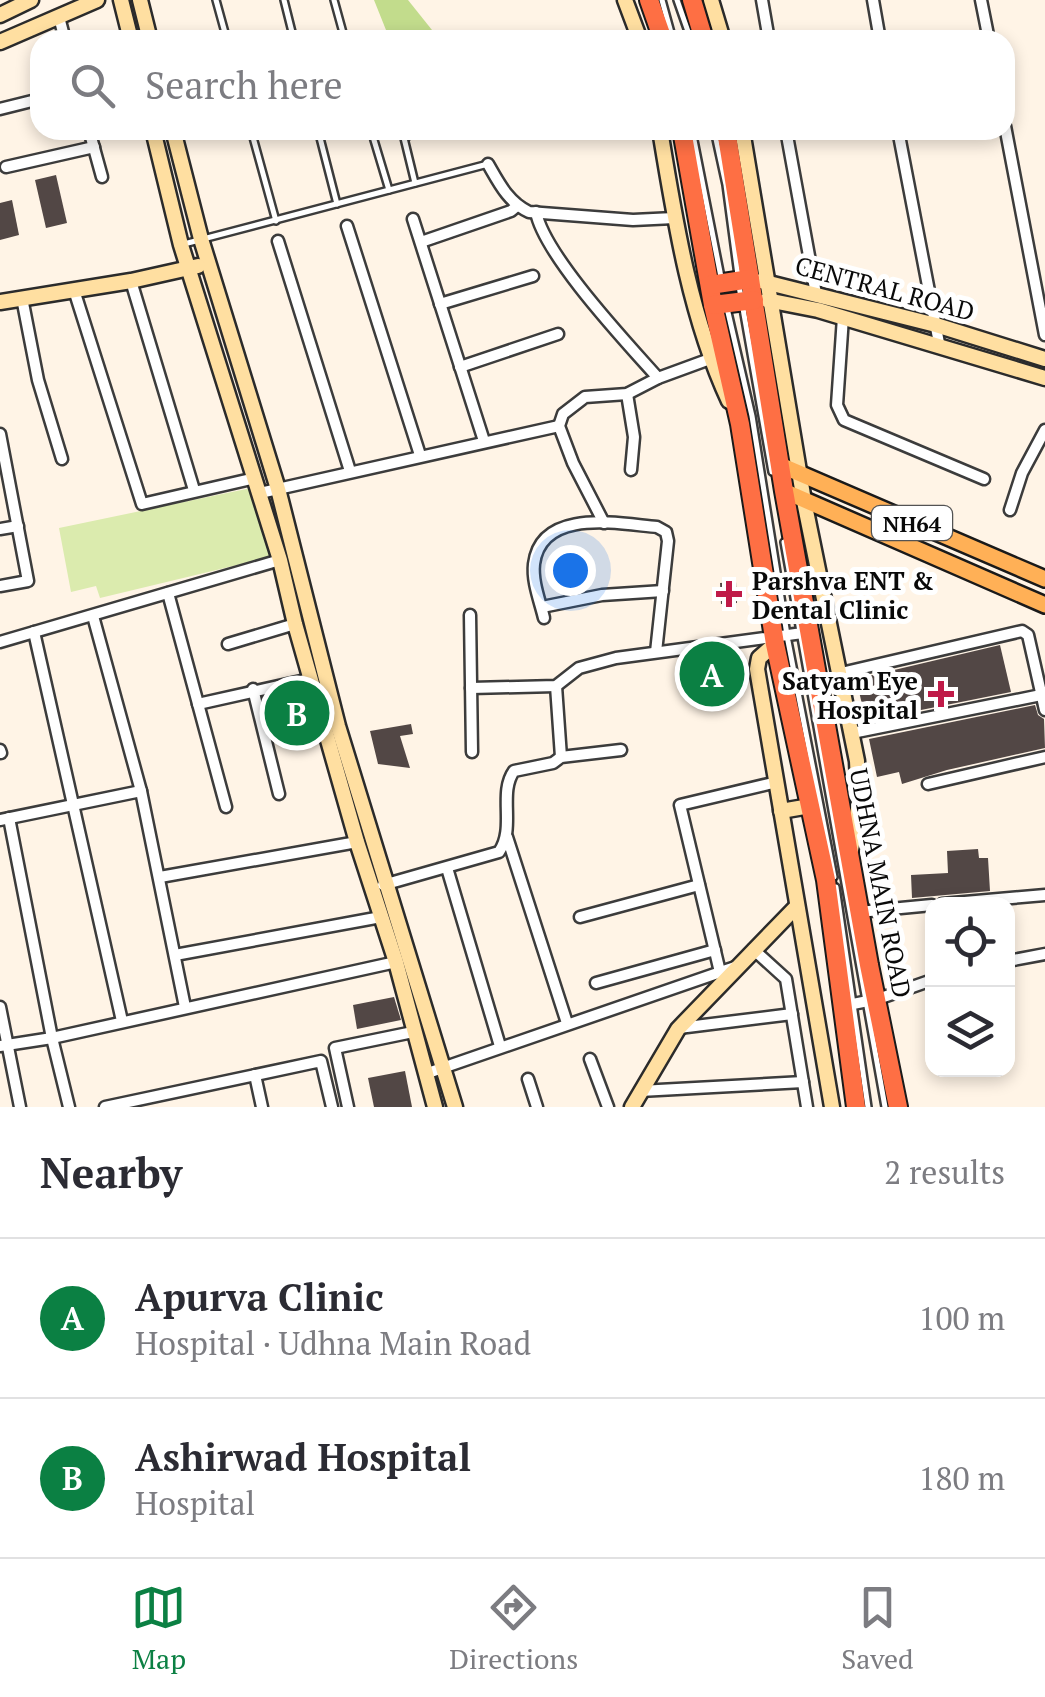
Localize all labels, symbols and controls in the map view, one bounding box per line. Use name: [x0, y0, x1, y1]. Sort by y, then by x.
search box: [30, 30, 1015, 140]
icon: search: [65, 58, 120, 113]
text: Search here: [145, 60, 343, 110]
street label: CENTRAL ROAD: [792, 248, 978, 328]
road number: NH64: [872, 506, 952, 540]
your location: [545, 545, 596, 596]
place label: Parshva ENT & Dental Clinic: [752, 564, 934, 626]
marker: Parshva ENT & Dental Clinic: [716, 581, 742, 607]
pin: A: [680, 636, 744, 712]
place label: Satyam Eye Hospital: [782, 664, 918, 726]
pin: B: [264, 676, 330, 750]
marker: Satyam Eye Hospital: [928, 681, 954, 707]
street label: UDHNA MAIN ROAD: [843, 766, 919, 1000]
map controls: [925, 897, 1015, 1077]
button: locate: [925, 897, 1015, 987]
button: layers: [925, 987, 1015, 1077]
text: Nearby: [40, 1144, 182, 1200]
text: 2 results: [884, 1151, 1005, 1193]
text: Apurva Clinic: [135, 1272, 384, 1322]
text: A: [61, 1297, 84, 1339]
text: 100 m: [918, 1297, 1005, 1339]
text: Hospital · Udhna Main Road: [135, 1322, 531, 1364]
text: Ashirwad Hospital: [135, 1432, 471, 1482]
text: B: [62, 1457, 83, 1499]
text: 180 m: [918, 1457, 1005, 1499]
text: Hospital: [135, 1482, 255, 1524]
tab: Map: [131, 1580, 186, 1677]
tab: Directions: [449, 1580, 578, 1677]
tab: Saved: [841, 1580, 914, 1677]

